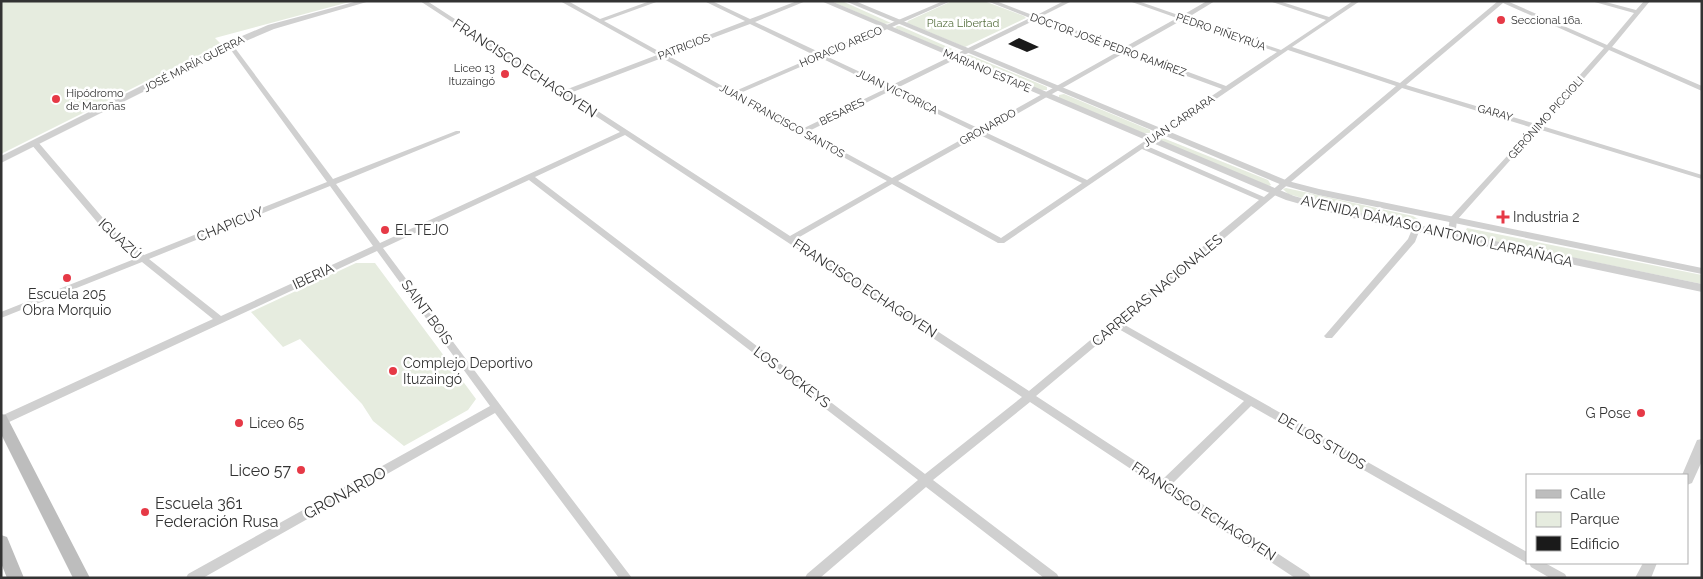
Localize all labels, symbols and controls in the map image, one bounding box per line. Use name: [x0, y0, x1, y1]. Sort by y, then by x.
street label: DOCTOR JOSÉ PEDRO RAMÍREZ: [1028, 10, 1188, 79]
street label: PEDRO PIÑEYRÚA: [1174, 10, 1268, 54]
marker: Seccional 16a.: [1495, 14, 1507, 26]
place label: Seccional 16a.: [1511, 14, 1582, 27]
street label: FRANCISCO ECHAGOYEN: [450, 15, 600, 121]
park label: Plaza Libertad: [927, 17, 999, 30]
street label: HORACIO ARECO: [798, 24, 884, 70]
street label: PATRICIOS: [656, 31, 712, 63]
street label: JOSÉ MARÍA GUERRA: [141, 32, 247, 95]
street label: MARIANO ESTAPE: [941, 47, 1033, 96]
place label: Liceo 13 Ituzaingó: [449, 62, 495, 88]
street label: JUAN VICTORICA: [854, 67, 940, 118]
marker: Liceo 13 Ituzaingó: [499, 68, 511, 80]
street label: GERÓNIMO PICCIOLI: [1505, 73, 1587, 162]
street label: JUAN FRANCISCO SANTOS: [717, 81, 847, 161]
place label: Hipódromo de Maroñas: [66, 87, 126, 113]
street label: JUAN CARRARA: [1141, 92, 1218, 150]
marker: Hipódromo de Maroñas: [50, 93, 62, 105]
street label: BESARES: [817, 95, 867, 128]
street label: GARAY: [1476, 102, 1514, 124]
street label: GRONARDO: [957, 106, 1019, 148]
street label: AVENIDA DÁMASO ANTONIO LARRAÑAGA: [1300, 191, 1575, 270]
street label: CHAPICUY: [194, 203, 266, 245]
place label: Industria 2: [1513, 209, 1580, 225]
marker: Industria 2: [1497, 211, 1509, 223]
street label: IGUAZÚ: [95, 215, 145, 263]
place label: EL TEJO: [395, 222, 449, 238]
marker: EL TEJO: [379, 224, 391, 236]
street label: CARRERAS NACIONALES: [1089, 230, 1226, 349]
street label: FRANCISCO ECHAGOYEN: [790, 235, 940, 341]
street label: IBERIA: [290, 259, 337, 292]
marker: Escuela 205 Obra Morquio: [61, 272, 73, 284]
street label: SAINT BOIS: [398, 277, 456, 348]
place label: Escuela 205 Obra Morquio: [23, 286, 111, 318]
street label: LOS JOCKEYS: [751, 343, 834, 411]
place label: Complejo Deportivo Ituzaingó: [403, 355, 533, 387]
marker: Complejo Deportivo Ituzaingó: [387, 365, 399, 377]
place label: G Pose: [1586, 405, 1631, 421]
marker: G Pose: [1635, 407, 1647, 419]
street label: DE LOS STUDS: [1275, 409, 1369, 473]
place label: Liceo 65: [249, 415, 304, 431]
marker: Liceo 65: [233, 417, 245, 429]
street label: FRANCISCO ECHAGOYEN: [1129, 458, 1279, 564]
place label: Liceo 57: [229, 461, 291, 480]
street label: GRONARDO: [301, 463, 389, 523]
marker: Liceo 57: [295, 464, 307, 476]
legend: [1526, 474, 1688, 564]
text: Calle: [1570, 485, 1606, 503]
place label: Escuela 361 Federación Rusa: [155, 494, 278, 531]
marker: Escuela 361 Federación Rusa: [139, 506, 151, 518]
text: Parque: [1570, 510, 1620, 528]
text: Edificio: [1570, 535, 1620, 553]

